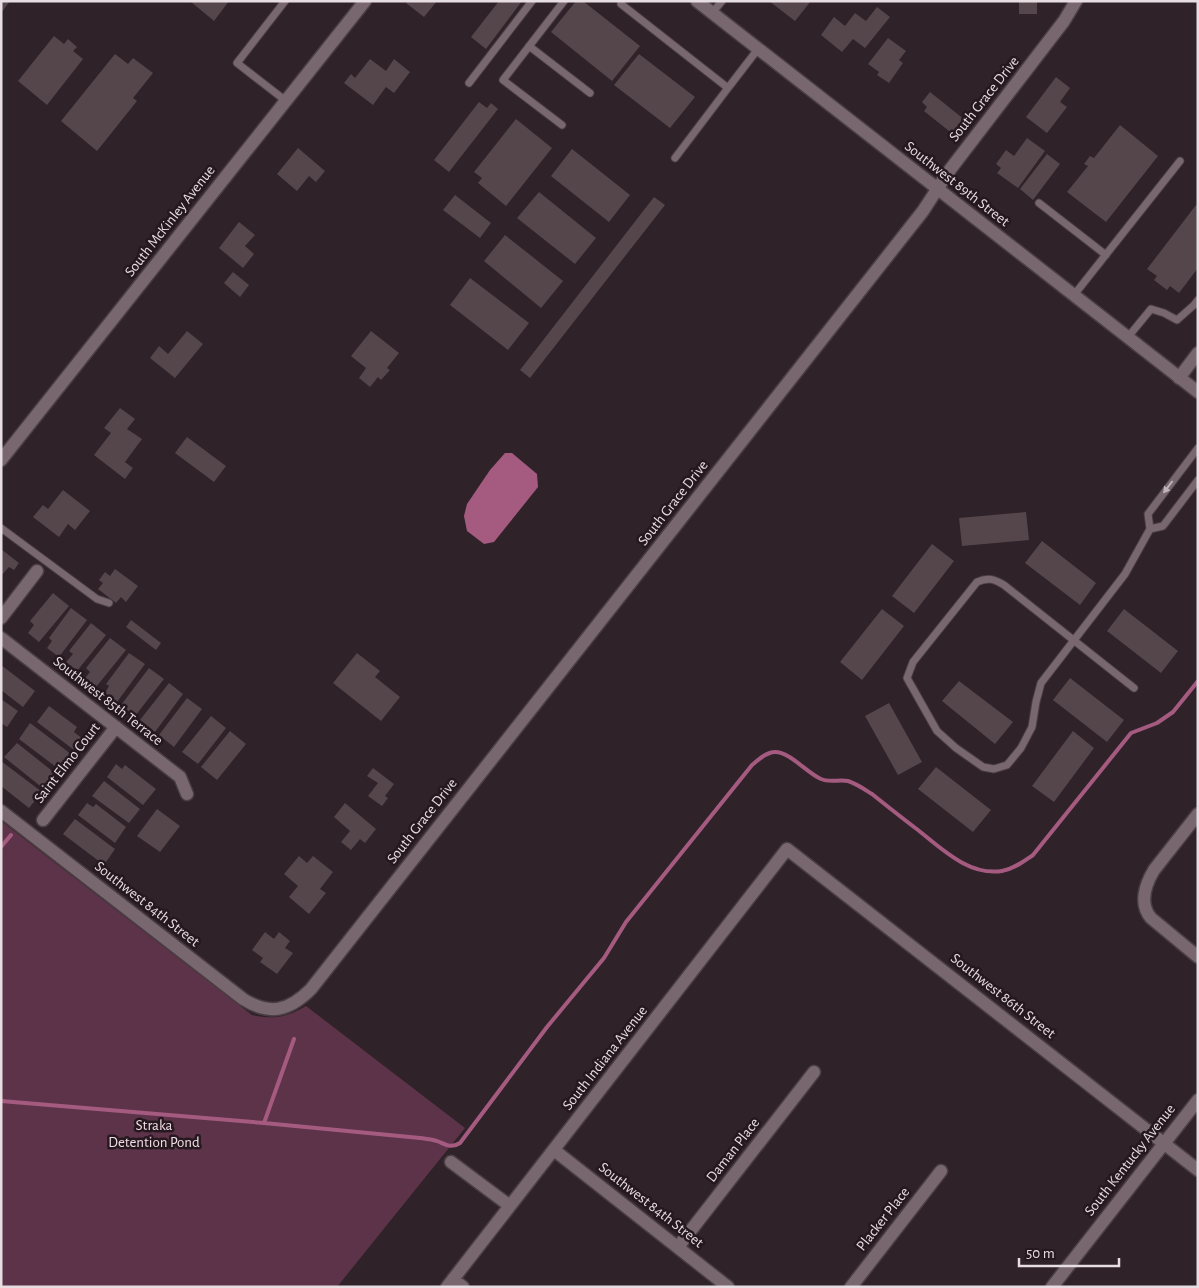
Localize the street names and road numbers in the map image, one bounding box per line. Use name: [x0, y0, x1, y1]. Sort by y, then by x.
street label: South Grace Drive: [946, 54, 1022, 144]
street label: Southwest 89th Street: [902, 139, 1012, 230]
street label: South McKinley Avenue: [122, 163, 218, 279]
street label: South Grace Drive: [635, 458, 711, 548]
street label: Southwest 85th Terrace: [50, 654, 166, 748]
street label: Saint Elmo Court: [31, 720, 103, 806]
street label: South Grace Drive: [384, 776, 460, 866]
street label: Southwest 84th Street: [92, 859, 202, 950]
street label: Southwest 86th Street: [948, 951, 1058, 1042]
street label: South Indiana Avenue: [560, 1003, 650, 1113]
street label: South Kentucky Avenue: [1082, 1101, 1178, 1219]
street label: Daman Place: [704, 1115, 763, 1185]
street label: Southwest 84th Street: [596, 1160, 706, 1251]
street label: Placker Place: [854, 1184, 912, 1254]

